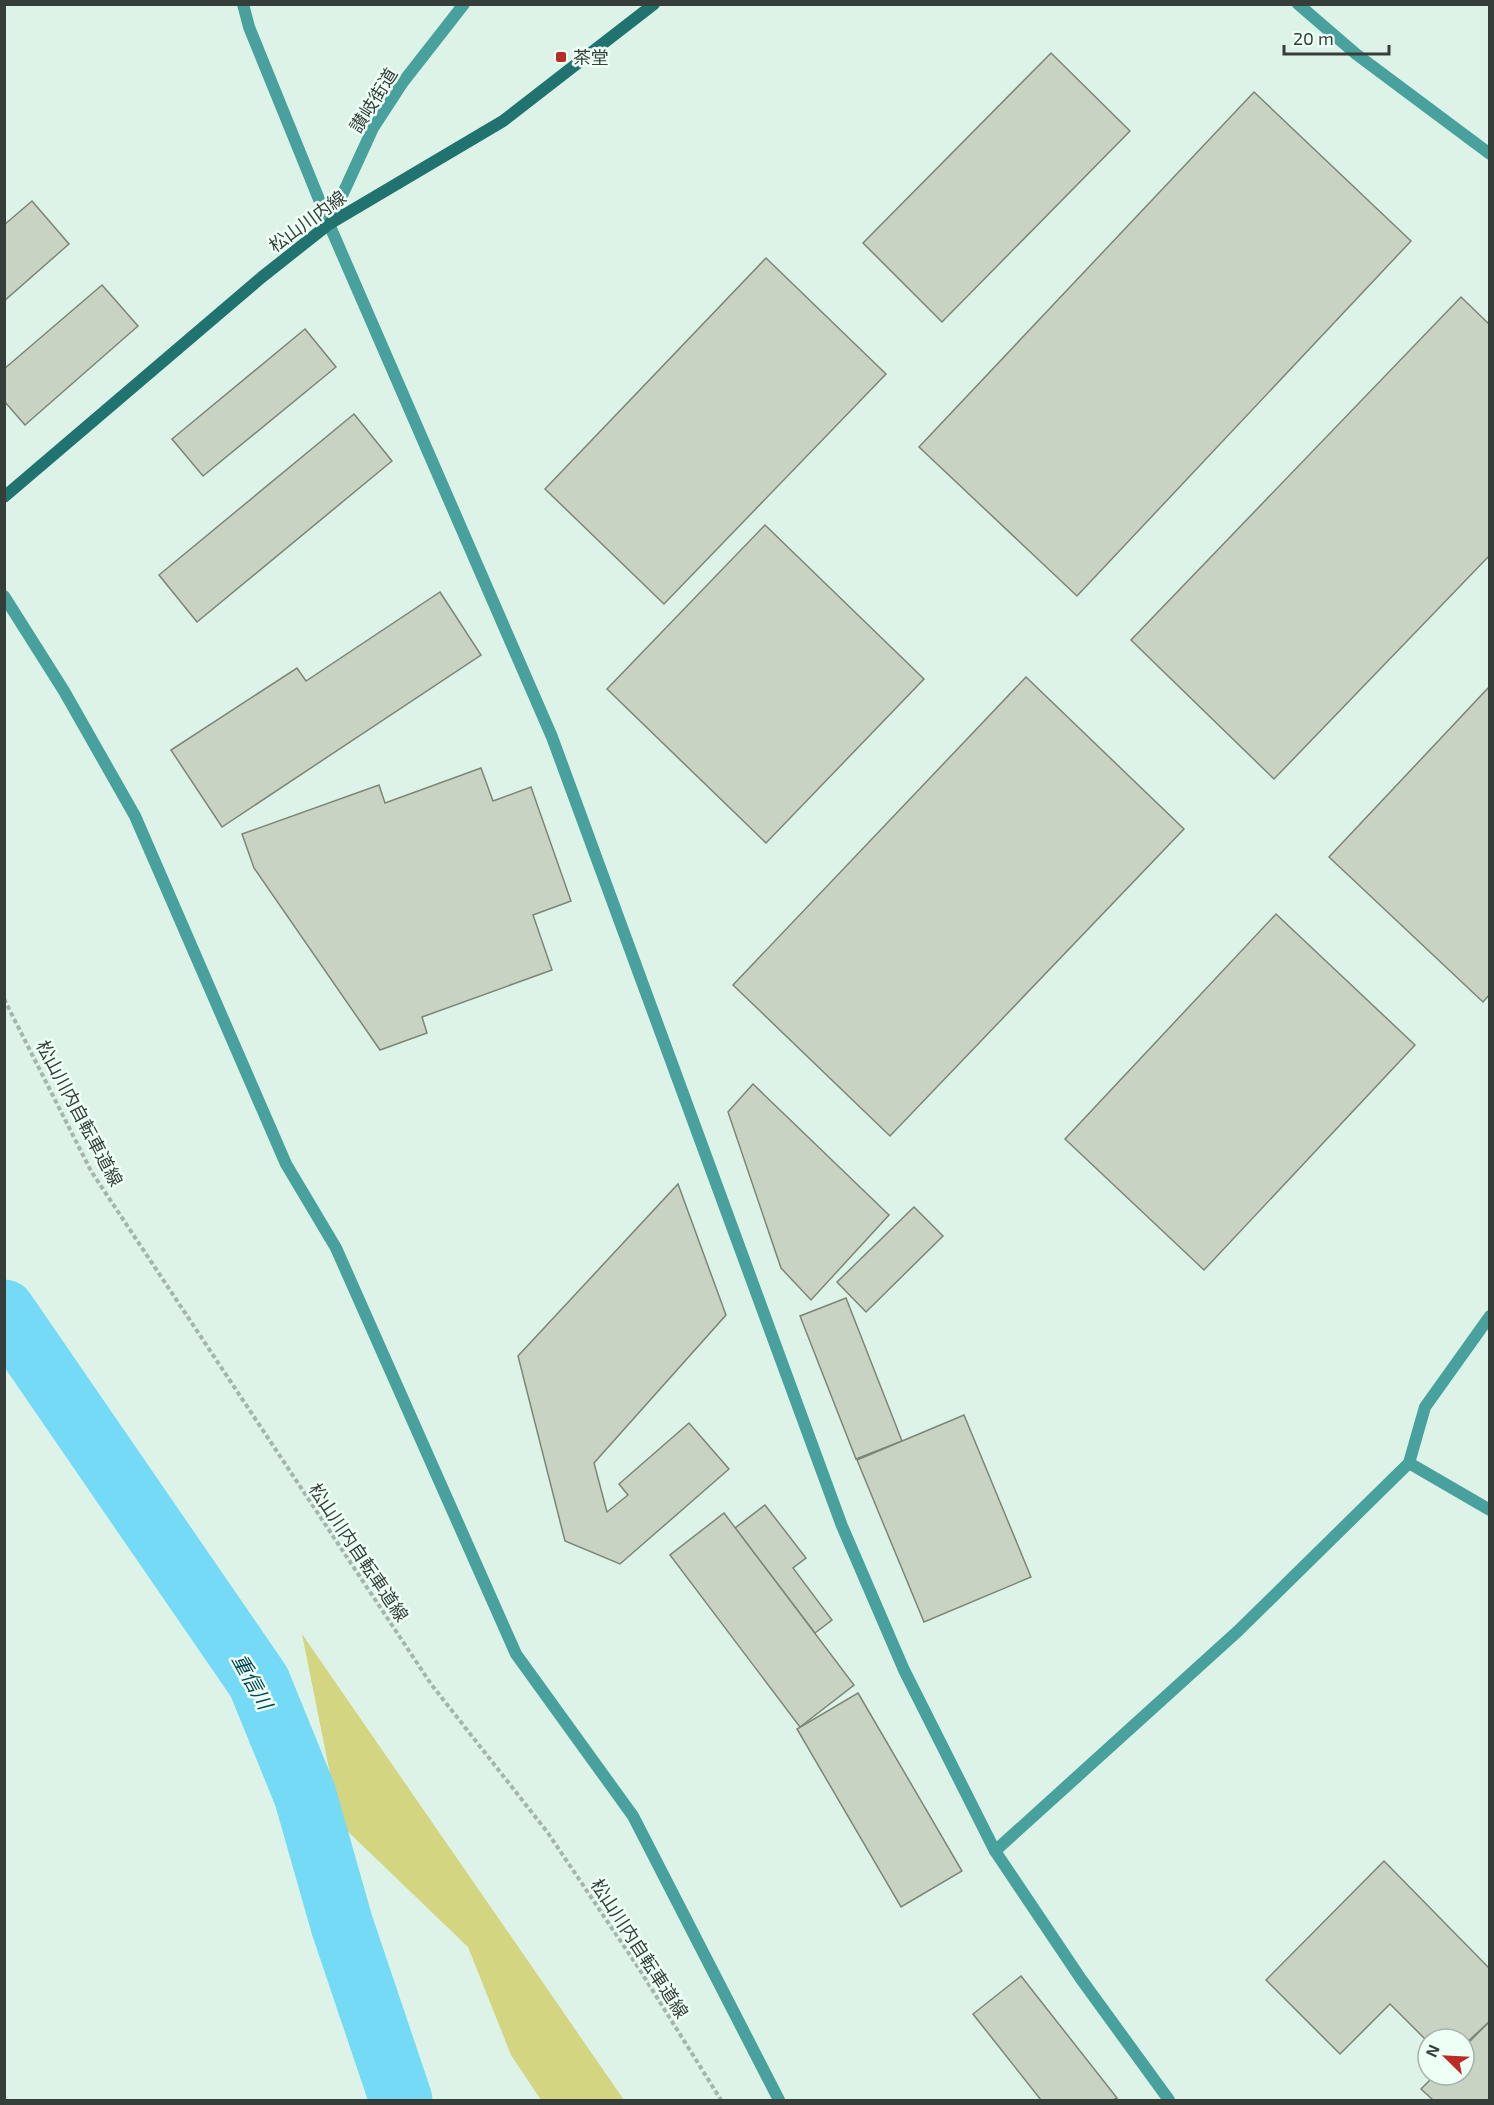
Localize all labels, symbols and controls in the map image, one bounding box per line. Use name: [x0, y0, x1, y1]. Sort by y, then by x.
scale bar: [1284, 18, 1389, 56]
text: 20 m: [1293, 27, 1334, 49]
place label: 茶堂: [573, 46, 609, 68]
marker: 茶堂: [554, 50, 568, 64]
street label: 讃岐街道: [345, 64, 401, 136]
street label: 松山川内線: [264, 186, 350, 256]
street label: 松山川内自転車道線: [32, 1036, 128, 1190]
street label: 松山川内自転車道線: [305, 1479, 413, 1625]
water label: 重信川: [228, 1649, 279, 1715]
street label: 松山川内自転車道線: [587, 1874, 693, 2022]
north arrow: [1416, 2027, 1476, 2087]
text: N: [1421, 2042, 1443, 2060]

